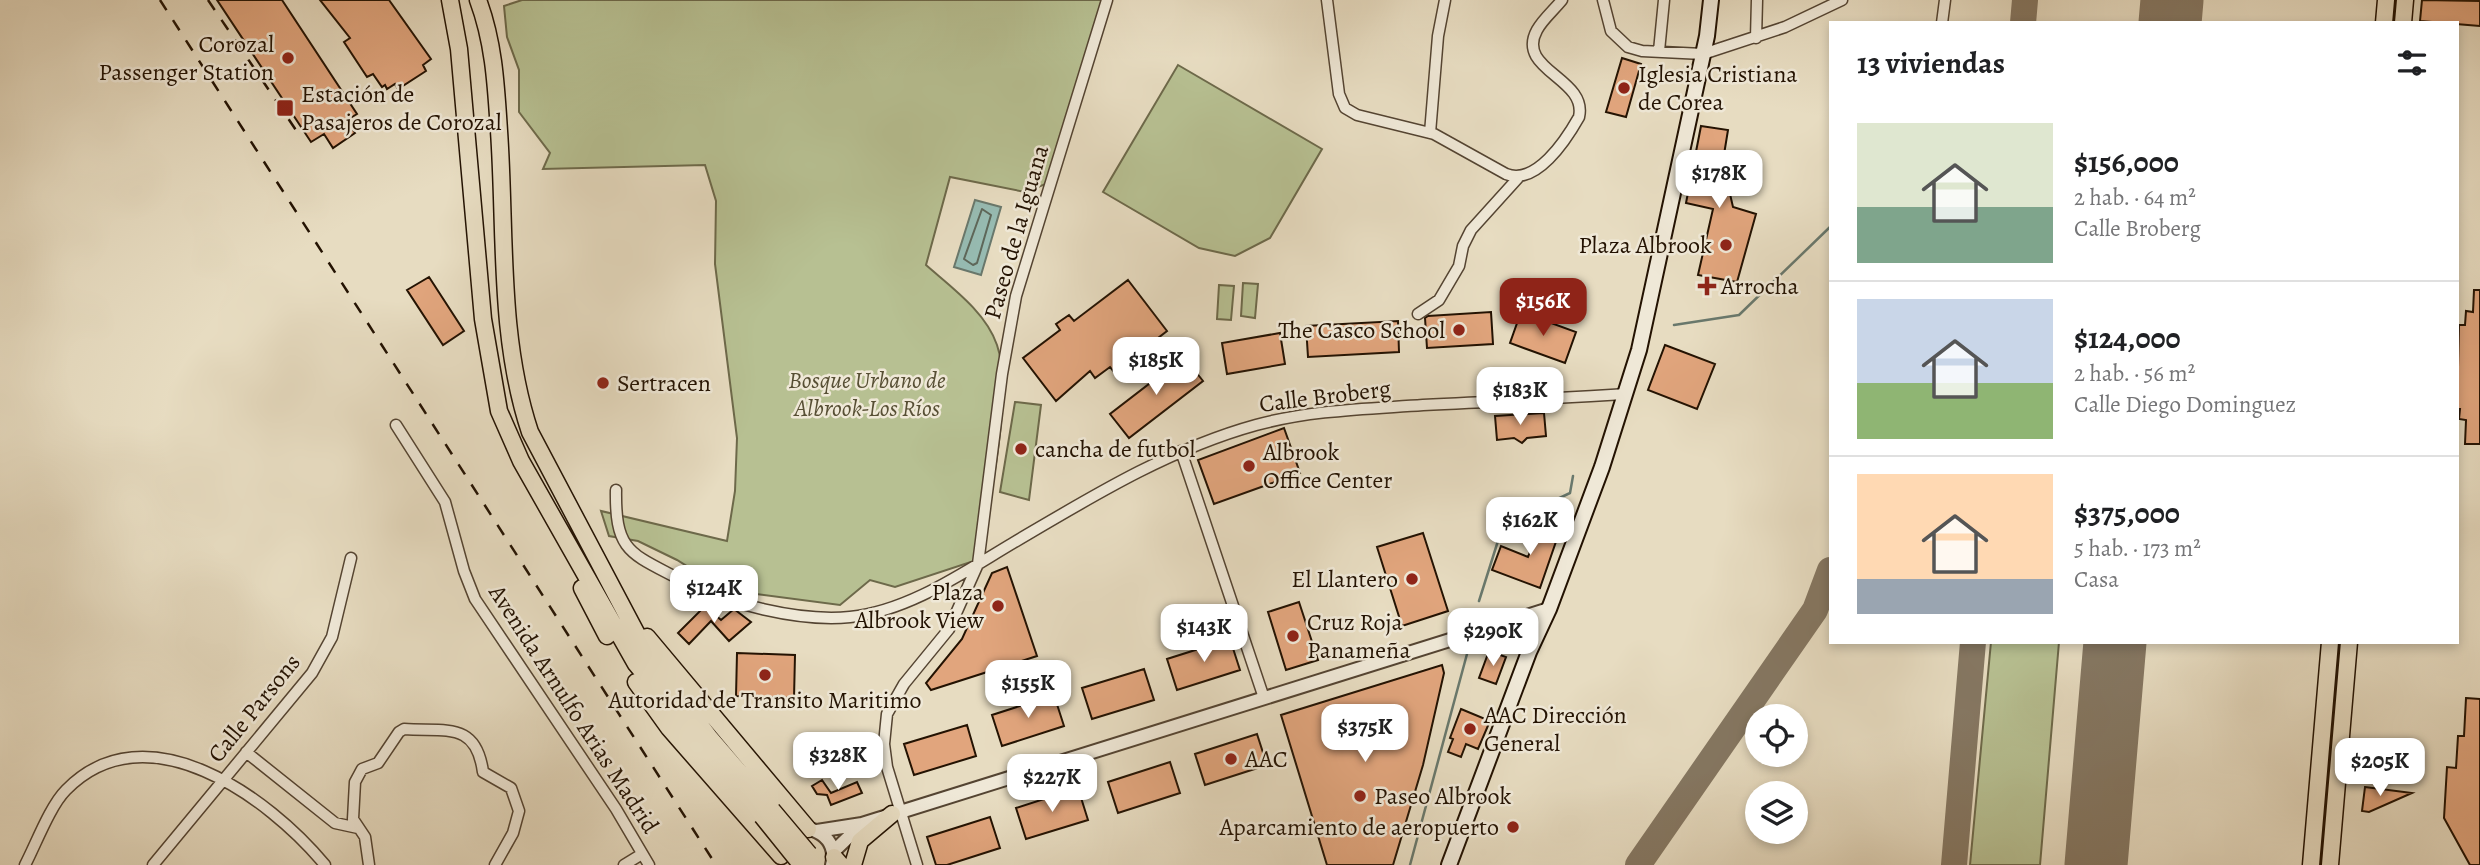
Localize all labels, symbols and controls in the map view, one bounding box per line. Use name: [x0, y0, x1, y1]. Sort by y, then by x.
place label: Corozal Passenger Station: [99, 28, 274, 88]
text: 13 viviendas: [1857, 43, 2005, 83]
icon: filters: [2393, 44, 2431, 82]
marker: Corozal Passenger Station: [280, 50, 296, 66]
place label: Iglesia Cristiana de Corea: [1638, 58, 1798, 118]
place label: Estación de Pasajeros de Corozal: [301, 78, 502, 138]
marker: Iglesia Cristiana de Corea: [1616, 80, 1632, 96]
marker: Estación de Pasajeros de Corozal: [275, 98, 295, 118]
street label: Paseo de la Iguana: [976, 140, 1056, 323]
text: $156,000: [2074, 142, 2179, 182]
pin: $178K: [1670, 150, 1768, 210]
icon: home: [1913, 151, 1997, 235]
text: $178K: [1692, 157, 1746, 188]
text: 2 hab. · 64 m²: [2074, 182, 2196, 213]
text: Calle Broberg: [2074, 213, 2201, 244]
place label: Plaza Albrook: [1578, 229, 1712, 261]
marker: Plaza Albrook: [1718, 237, 1734, 253]
place label: Arrocha: [1720, 270, 1800, 302]
pin: $156K: [1494, 278, 1592, 338]
marker: Arrocha: [1699, 278, 1715, 294]
text: $156K: [1516, 285, 1570, 316]
place label: The Casco School: [1278, 314, 1445, 346]
text: $124,000: [2074, 318, 2181, 358]
marker: The Casco School: [1451, 322, 1467, 338]
icon: home: [1913, 327, 1997, 411]
pin: $185K: [1107, 338, 1205, 397]
text: $185K: [1129, 344, 1183, 375]
text: 2 hab. · 56 m²: [2074, 358, 2195, 389]
park label: Bosque Urbano de Albrook-Los Ríos: [788, 364, 946, 424]
place label: Sertracen: [617, 367, 711, 399]
pin: $183K: [1471, 368, 1569, 427]
street label: Calle Broberg: [1257, 372, 1393, 420]
text: $183K: [1493, 374, 1548, 405]
marker: Sertracen: [595, 375, 611, 391]
text: Calle Diego Dominguez: [2074, 389, 2296, 420]
place label: cancha de futbol: [1035, 433, 1196, 465]
place label: Albrook Office Center: [1262, 436, 1393, 496]
marker: cancha de futbol: [1013, 441, 1029, 457]
marker: Albrook Office Center: [1241, 458, 1257, 474]
text: $375,000: [2074, 493, 2180, 533]
pin: $162K: [1481, 498, 1579, 557]
icon: home: [1913, 502, 1997, 586]
text: $162K: [1502, 504, 1558, 535]
text: 5 hab. · 173 m²: [2074, 533, 2201, 564]
place label: El Llantero: [1291, 563, 1398, 595]
text: Casa: [2074, 564, 2119, 595]
pin: $124K: [665, 566, 763, 625]
marker: El Llantero: [1404, 571, 1420, 587]
text: $124K: [686, 572, 742, 603]
place label: Plaza Albrook View: [854, 576, 985, 636]
street label: Avenida Arnulfo Arias Madrid: [481, 578, 667, 840]
marker: Plaza Albrook View: [990, 598, 1006, 614]
pin: $143K: [1155, 604, 1253, 664]
place label: Cruz Roja Panameña: [1307, 606, 1411, 666]
pin: $290K: [1444, 608, 1542, 668]
text: $143K: [1177, 611, 1231, 642]
text: $290K: [1463, 615, 1523, 646]
marker: Cruz Roja Panameña: [1285, 628, 1301, 644]
street label: Calle Parsons: [200, 647, 308, 769]
pin: $155K: [979, 660, 1077, 720]
marker: Autoridad de Transito Maritimo: [757, 667, 773, 683]
text: $155K: [1001, 667, 1055, 698]
place label: Autoridad de Transito Maritimo: [607, 684, 922, 716]
place label: AAC Dirección General: [1483, 699, 1627, 759]
pin: $375K: [1316, 704, 1414, 764]
map controls: [1745, 704, 1808, 844]
button: locate: [1745, 704, 1808, 767]
text: $375K: [1337, 711, 1393, 742]
marker: AAC Dirección General: [1462, 721, 1478, 737]
pin: $328K: [789, 732, 887, 792]
pin: $205K: [2331, 738, 2429, 798]
text: $328K: [809, 739, 867, 770]
place label: AAC: [1244, 743, 1288, 775]
text: $205K: [2351, 745, 2409, 776]
marker: AAC: [1223, 751, 1239, 767]
pin: $227K: [1003, 754, 1101, 814]
text: $227K: [1023, 761, 1081, 792]
place label: Paseo Albrook: [1374, 780, 1511, 812]
button: layers: [1745, 781, 1808, 844]
marker: Paseo Albrook: [1352, 788, 1368, 804]
place label: Aparcamiento de aeropuerto: [1219, 811, 1499, 843]
marker: Aparcamiento de aeropuerto: [1505, 819, 1521, 835]

